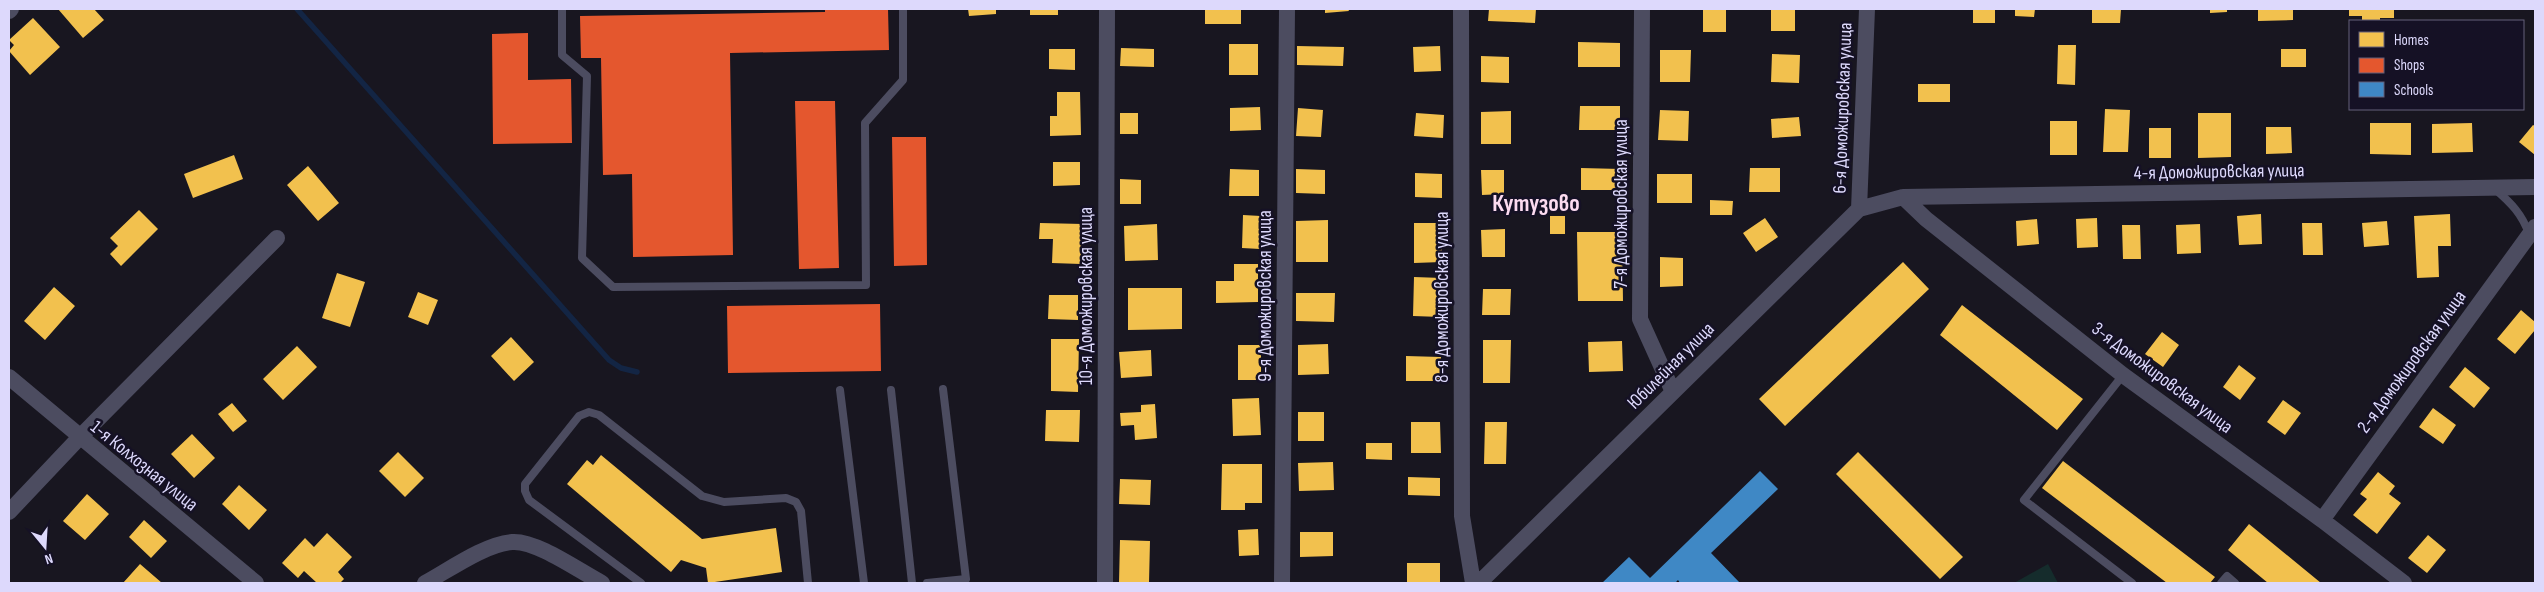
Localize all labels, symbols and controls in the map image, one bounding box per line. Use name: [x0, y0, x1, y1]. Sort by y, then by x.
legend: [2349, 20, 2524, 110]
street label: 6-я Доможировская улица: [1829, 22, 1857, 194]
text: Homes: [2394, 31, 2429, 50]
text: Shops: [2394, 56, 2425, 75]
text: Schools: [2394, 81, 2433, 100]
street label: 7-я Доможировская улица: [1610, 119, 1633, 289]
street label: 4-я Доможировская улица: [2133, 159, 2305, 185]
district label: Кутузово: [1492, 189, 1580, 218]
street label: 10-я Доможировская улица: [1075, 207, 1098, 385]
street label: 9-я Доможировская улица: [1254, 210, 1277, 382]
street label: 8-я Доможировская улица: [1431, 211, 1454, 383]
street label: 2-я Доможировская улица: [2353, 286, 2471, 438]
street label: 3-я Доможировская улица: [2087, 317, 2237, 439]
street label: Юбилейная улица: [1623, 318, 1719, 414]
street label: 1-я Колхозная улица: [86, 416, 202, 516]
north arrow: [20, 522, 70, 572]
text: N: [43, 550, 55, 568]

